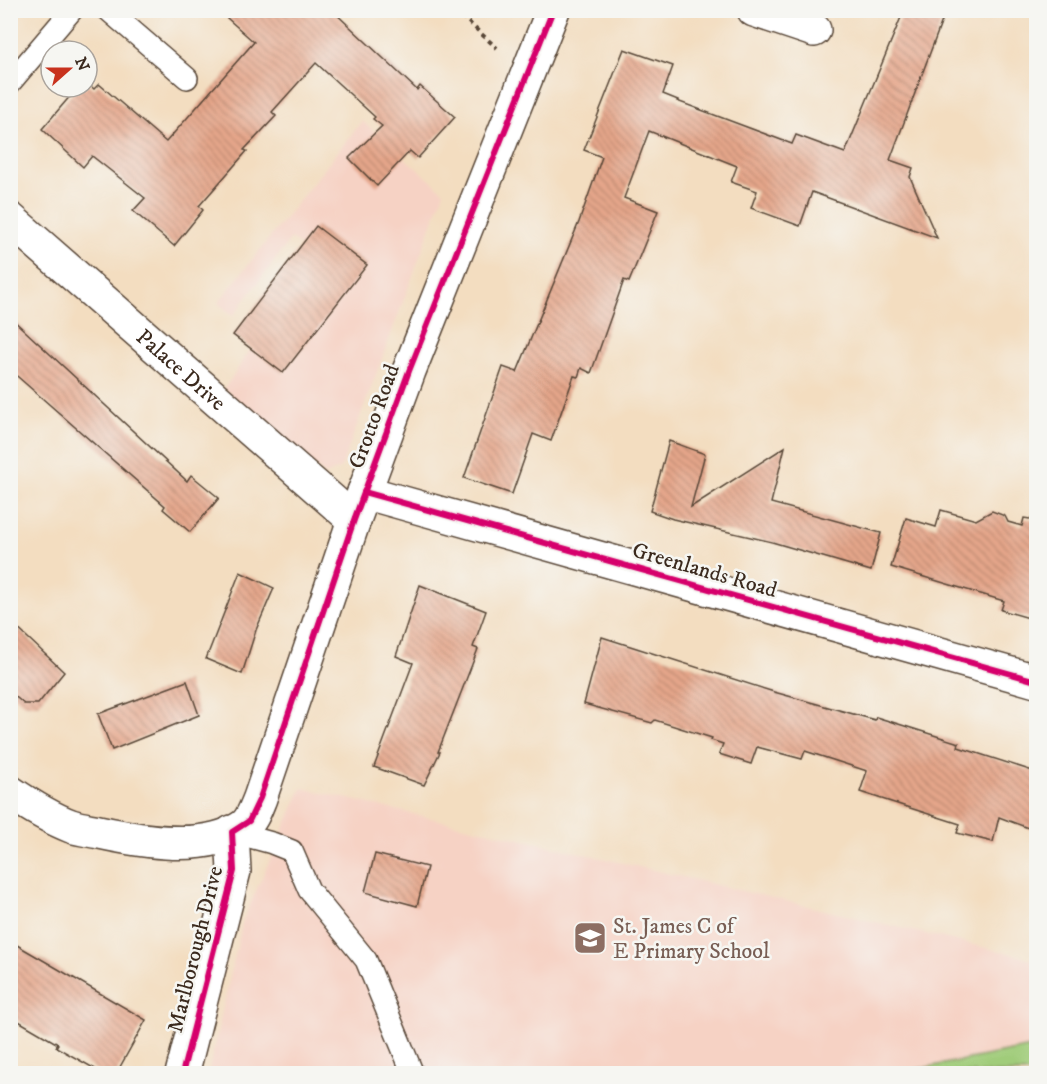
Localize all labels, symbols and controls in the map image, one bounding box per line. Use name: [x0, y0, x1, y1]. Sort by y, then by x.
north arrow: [39, 39, 99, 99]
text: N: [70, 54, 94, 74]
street label: Palace Drive: [130, 324, 231, 417]
street label: Grotto Road: [343, 361, 406, 473]
street label: Greenlands Road: [629, 537, 780, 604]
street label: Marlborough Drive: [162, 863, 229, 1035]
place label: St. James C of E Primary School: [613, 913, 770, 965]
school or university icon: St. James C of E Primary School: [572, 920, 608, 956]

